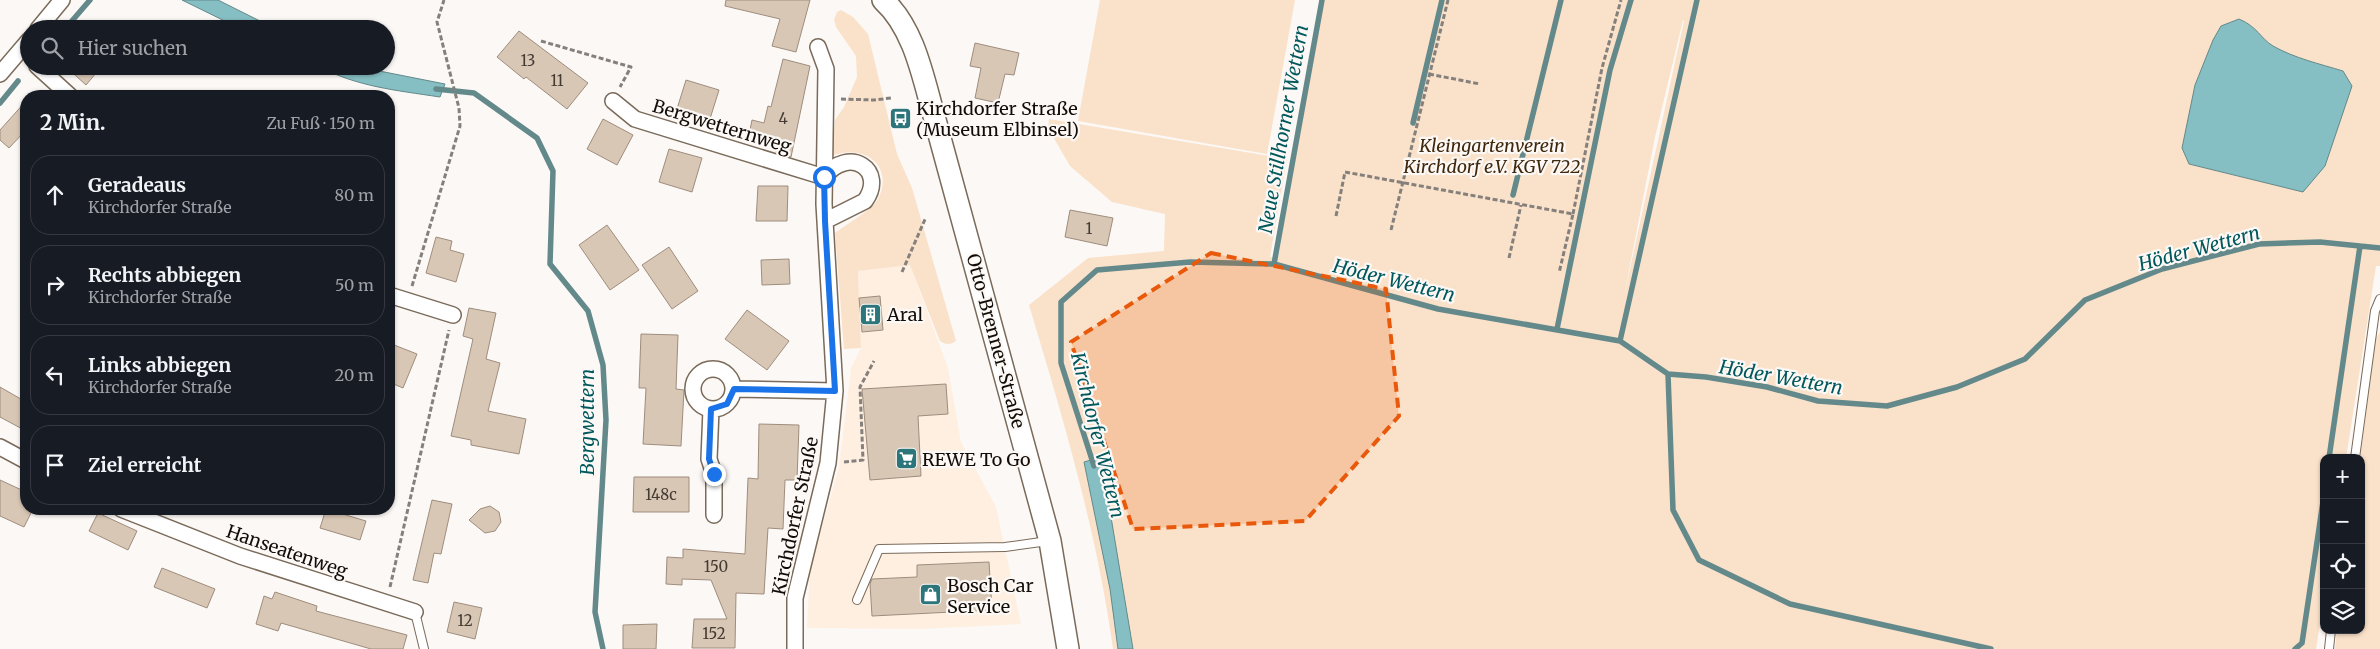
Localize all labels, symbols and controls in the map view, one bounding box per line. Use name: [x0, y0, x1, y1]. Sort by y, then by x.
search box: [20, 20, 395, 75]
water label: Neue Stillhorner Wettern: [1253, 23, 1313, 235]
icon: search: [38, 34, 66, 62]
text: Hier suchen: [78, 36, 188, 60]
house number: 13: [521, 51, 535, 70]
house number: 11: [550, 71, 564, 90]
street label: Bergwetternweg: [650, 94, 794, 158]
place label: Kirchdorfer Straße (Museum Elbinsel): [916, 97, 1079, 141]
bus stop icon: Kirchdorfer Straße (Museum Elbinsel): [888, 106, 912, 130]
text: 2 Min.: [40, 109, 106, 136]
house number: 4: [778, 109, 788, 128]
text: Zu Fuß · 150 m: [266, 113, 375, 133]
park label: Kleingartenverein Kirchdorf e.V. KGV 722: [1403, 134, 1580, 178]
route start: [813, 166, 836, 189]
text: Geradeaus: [88, 173, 186, 197]
icon: ahead: [41, 181, 69, 209]
text: 80 m: [335, 185, 374, 205]
text: Kirchdorfer Straße: [88, 197, 232, 217]
house number: 1: [1086, 219, 1093, 238]
water label: Höder Wettern: [2135, 220, 2262, 276]
street label: Otto-Brenner-Straße: [962, 251, 1030, 431]
water label: Höder Wettern: [1329, 253, 1458, 307]
text: Rechts abbiegen: [88, 263, 241, 287]
icon: right: [41, 271, 69, 299]
text: 50 m: [335, 275, 374, 295]
text: Kirchdorfer Straße: [88, 287, 232, 307]
building icon: Aral: [859, 302, 883, 326]
place label: Aral: [886, 303, 923, 326]
water label: Kirchdorfer Wettern: [1066, 349, 1130, 520]
text: Links abbiegen: [88, 353, 231, 377]
water label: Höder Wettern: [1716, 354, 1845, 400]
icon: left: [41, 361, 69, 389]
text: 20 m: [335, 365, 374, 385]
water label: Bergwettern: [575, 369, 599, 475]
text: Kirchdorfer Straße: [88, 377, 232, 397]
street label: Kirchdorfer Straße: [767, 435, 823, 597]
supermarket icon: REWE To Go: [894, 447, 918, 471]
place label: REWE To Go: [922, 448, 1031, 471]
icon: arrive: [41, 451, 69, 479]
text: Ziel erreicht: [88, 453, 201, 477]
map controls: [2320, 454, 2365, 634]
button: +: [2320, 454, 2365, 499]
route end: [703, 463, 726, 486]
house number: 148c: [645, 485, 677, 504]
button: −: [2320, 499, 2365, 544]
street label: Hanseatenweg: [223, 519, 351, 583]
button: locate: [2320, 544, 2365, 589]
house number: 150: [704, 557, 728, 576]
place label: Bosch Car Service: [947, 574, 1033, 618]
shop icon: Bosch Car Service: [919, 583, 943, 607]
button: layers: [2320, 589, 2365, 634]
house number: 12: [457, 611, 473, 630]
house number: 152: [702, 624, 726, 643]

